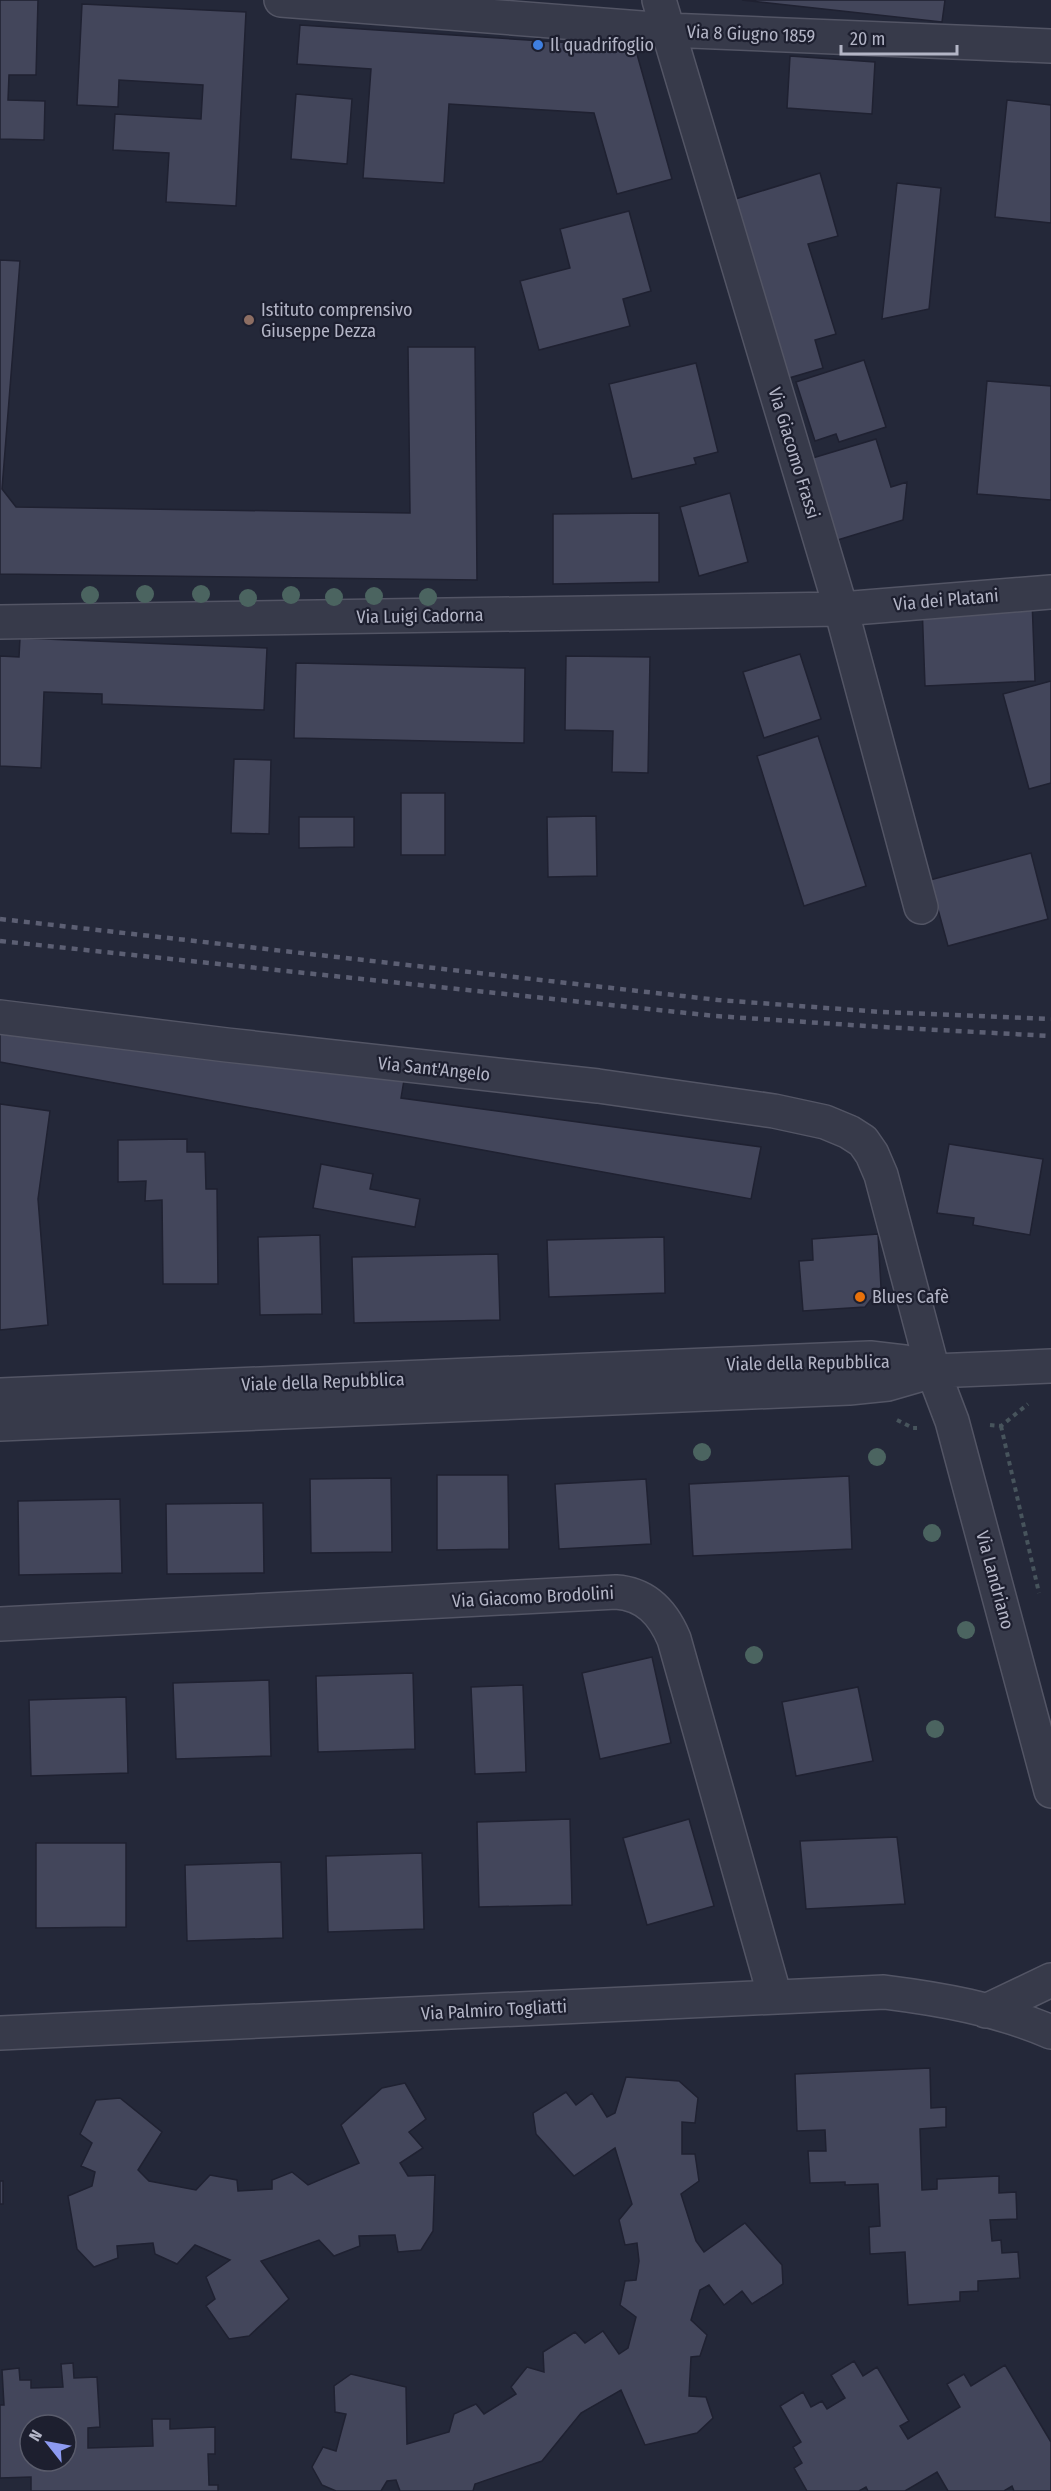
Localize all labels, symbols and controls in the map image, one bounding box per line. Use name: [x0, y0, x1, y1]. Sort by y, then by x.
scale bar: [841, 18, 956, 56]
street label: Via 8 Giugno 1859: [686, 21, 816, 47]
text: 20 m: [850, 28, 885, 50]
place label: Il quadrifoglio: [550, 34, 654, 56]
marker: Il quadrifoglio: [531, 38, 545, 52]
place label: Istituto comprensivo Giuseppe Dezza: [261, 299, 412, 342]
marker: Istituto comprensivo Giuseppe Dezza: [242, 313, 256, 327]
street label: Via Giacomo Frassi: [764, 385, 824, 521]
street label: Via dei Platani: [893, 584, 999, 616]
street label: Via Luigi Cadorna: [356, 604, 484, 628]
street label: Via Sant'Angelo: [377, 1052, 491, 1086]
place label: Blues Cafè: [872, 1286, 949, 1308]
marker: Blues Cafè: [853, 1290, 867, 1304]
street label: Viale della Repubblica: [726, 1351, 890, 1375]
street label: Viale della Repubblica: [241, 1368, 405, 1396]
street label: Via Landriano: [971, 1528, 1019, 1632]
street label: Via Giacomo Brodolini: [451, 1582, 615, 1612]
street label: Via Palmiro Togliatti: [420, 1995, 568, 2025]
north arrow: [18, 2413, 78, 2473]
text: N: [25, 2427, 46, 2445]

